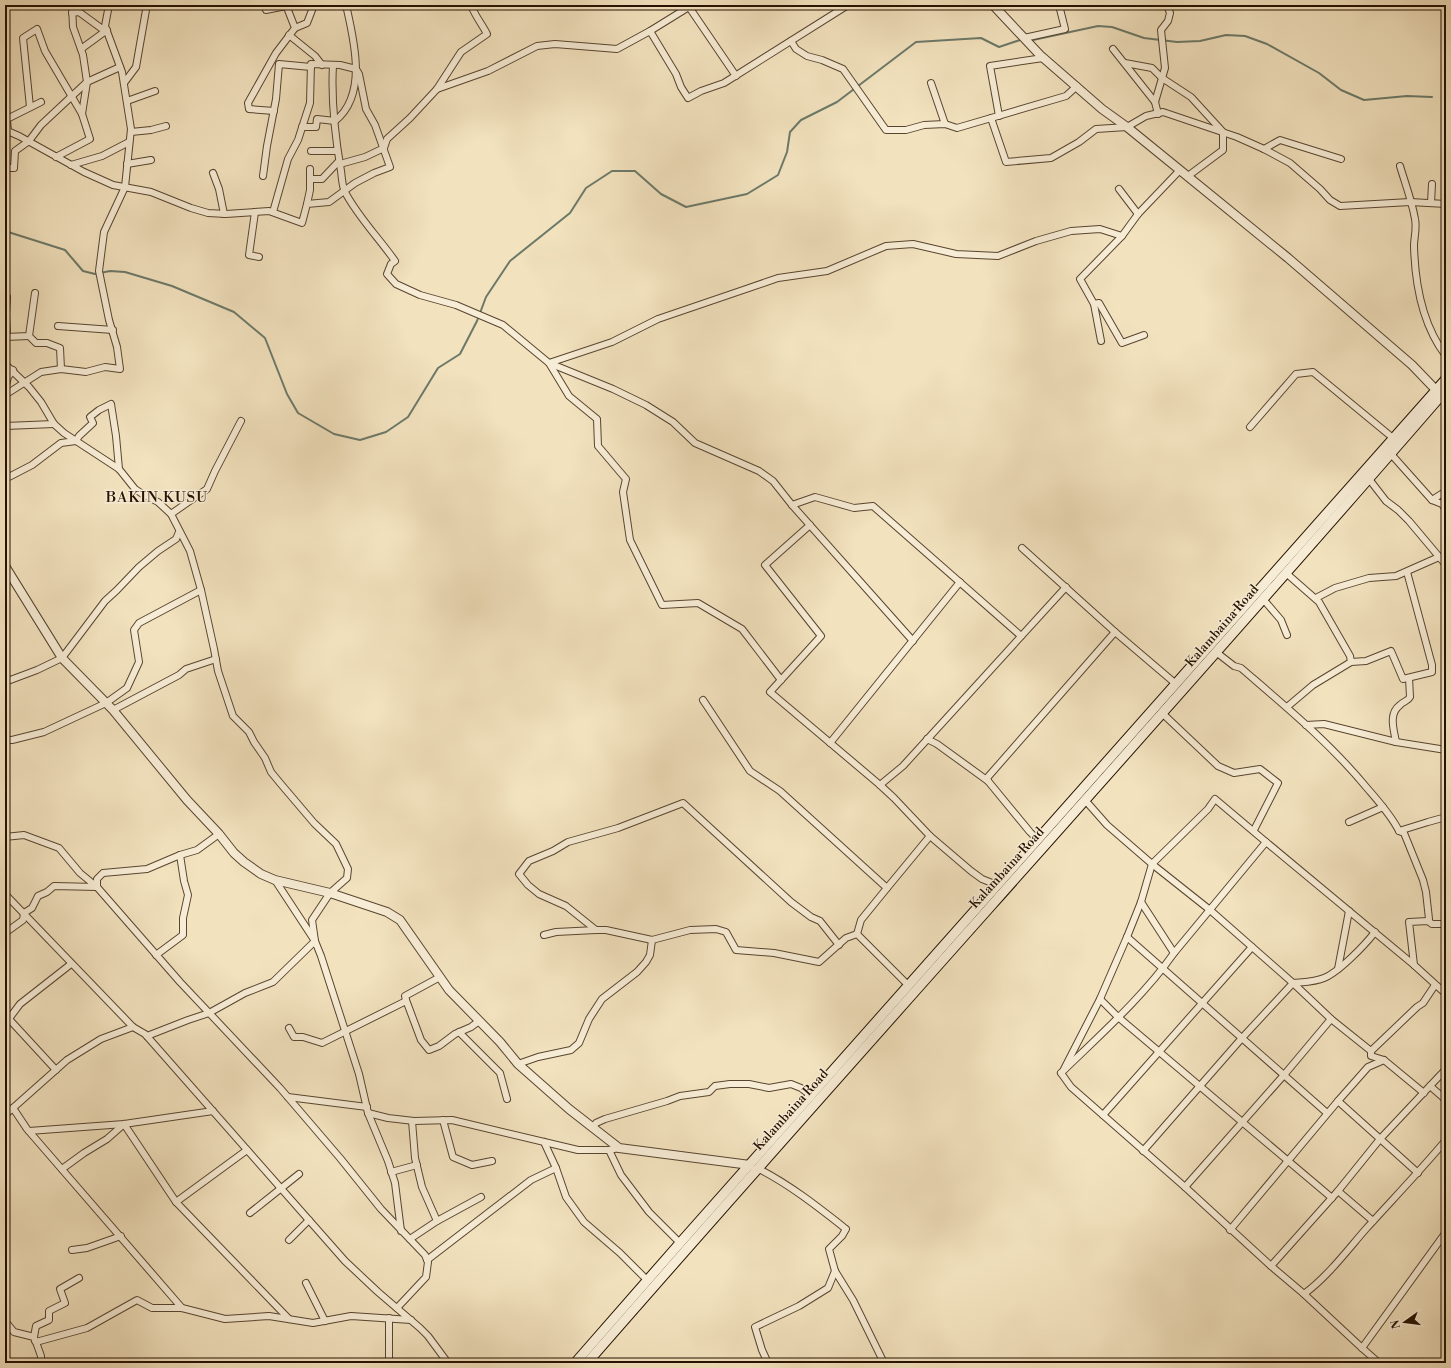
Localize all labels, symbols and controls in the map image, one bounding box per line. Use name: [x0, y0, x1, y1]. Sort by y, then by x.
district label: BAKIN KUSU: [105, 488, 208, 507]
street label: Kalambaina Road: [1182, 581, 1262, 670]
street label: Kalambaina Road: [966, 824, 1048, 912]
street label: Kalambaina Road: [750, 1066, 832, 1154]
north arrow: [1385, 1302, 1425, 1342]
text: N: [1388, 1318, 1404, 1330]

